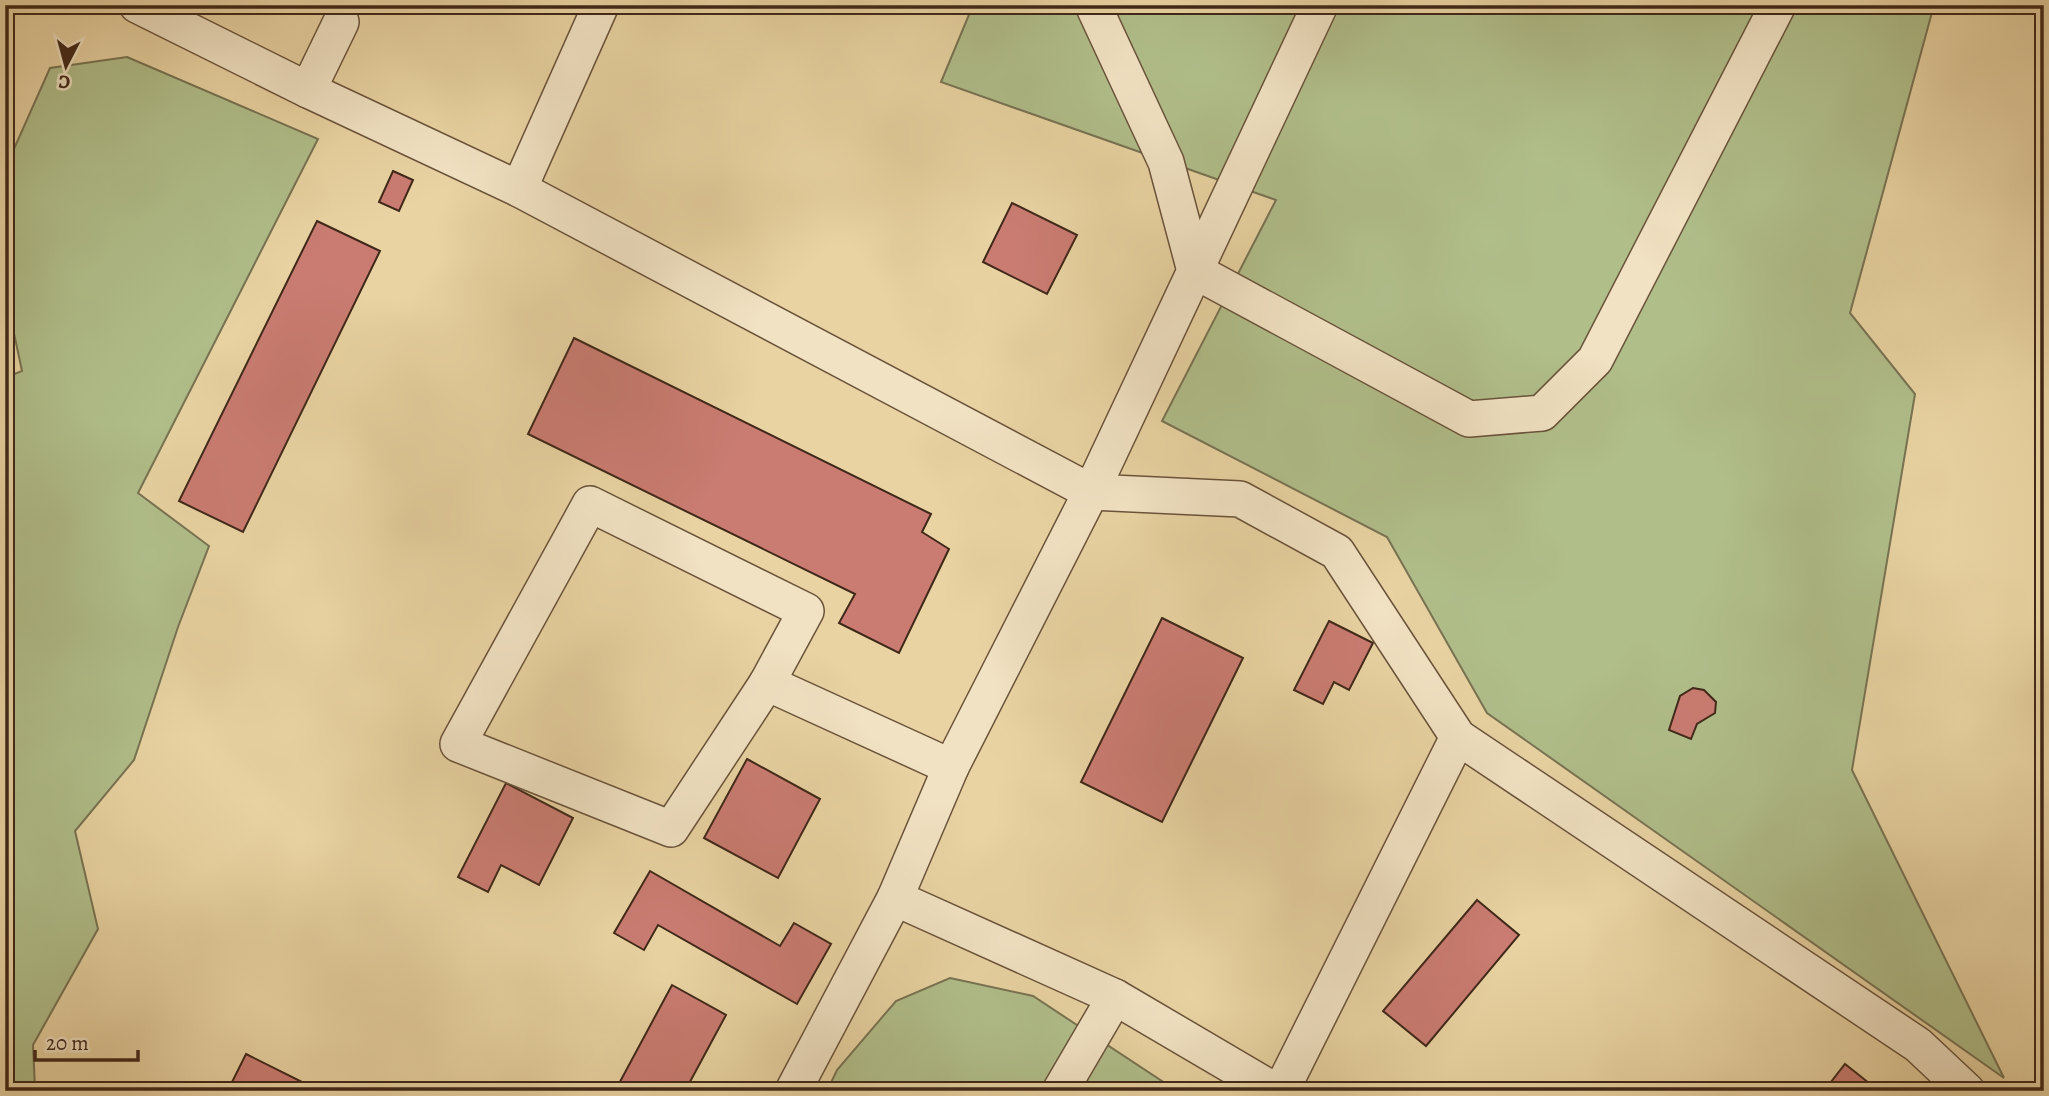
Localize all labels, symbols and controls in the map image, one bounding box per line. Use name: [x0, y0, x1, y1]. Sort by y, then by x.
north arrow: [32, 32, 102, 102]
text: С: [57, 68, 72, 95]
scale bar: [35, 1019, 138, 1063]
text: 20 m: [46, 1029, 89, 1057]

